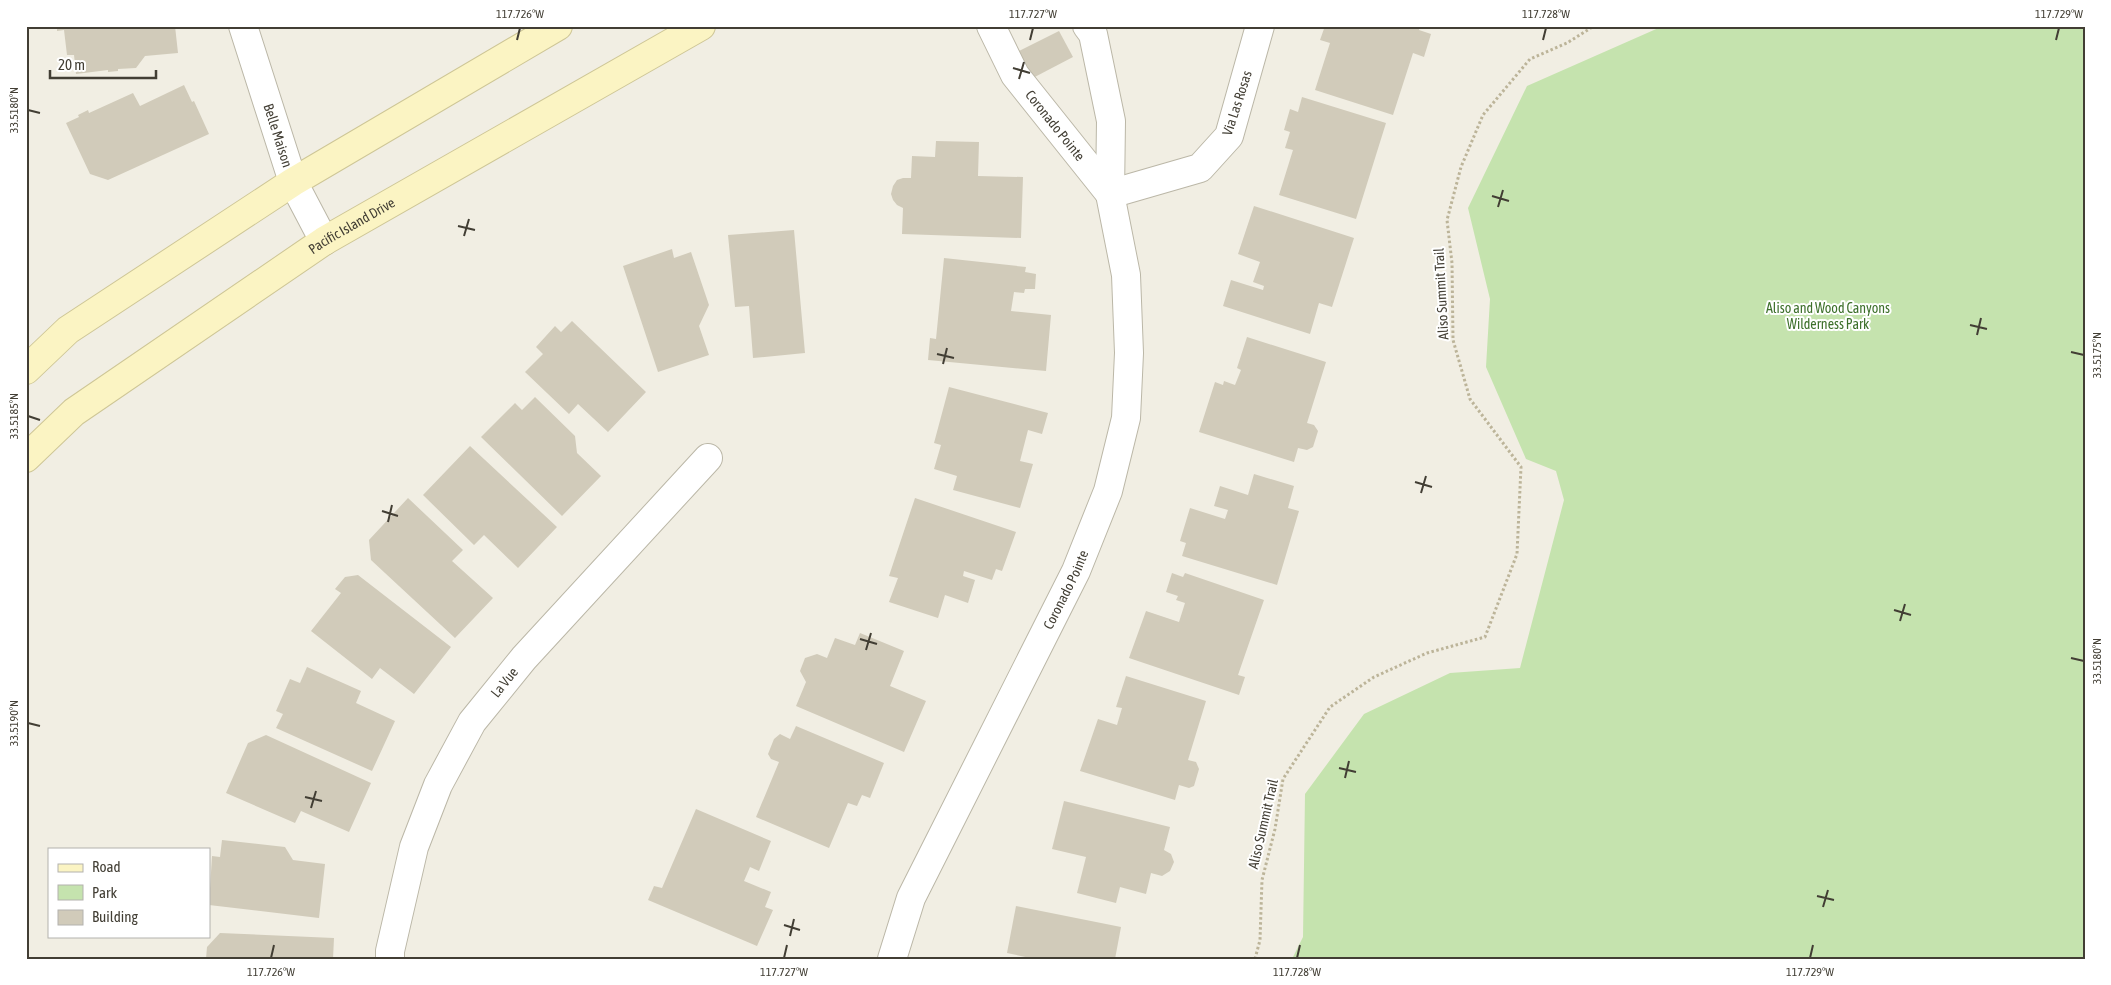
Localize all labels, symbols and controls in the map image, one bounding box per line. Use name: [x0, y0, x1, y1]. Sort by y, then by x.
text: 117.726°W: [496, 7, 544, 21]
text: 117.727°W: [1009, 7, 1057, 21]
text: 117.728°W: [1522, 7, 1570, 21]
text: 117.729°W: [2035, 7, 2083, 21]
scale bar: [50, 48, 156, 80]
text: 20 m: [58, 56, 85, 73]
street label: Via Las Rosas: [1219, 68, 1255, 137]
text: 33.5180°N: [7, 87, 21, 133]
street label: Coronado Pointe: [1022, 87, 1088, 164]
street label: Belle Maison: [260, 102, 296, 169]
street label: Pacific Island Drive: [306, 194, 398, 257]
street label: Aliso Summit Trail: [1431, 247, 1451, 340]
park label: Aliso and Wood Canyons Wilderness Park: [1766, 300, 1890, 332]
text: 33.5175°N: [2090, 332, 2104, 378]
text: 33.5185°N: [7, 393, 21, 439]
street label: Coronado Pointe: [1040, 548, 1091, 632]
text: 33.5180°N: [2090, 638, 2104, 684]
street label: La Vue: [487, 664, 521, 700]
text: 33.5190°N: [7, 700, 21, 746]
street label: Aliso Summit Trail: [1245, 777, 1281, 871]
legend: [48, 848, 210, 938]
text: Road: [92, 858, 121, 875]
text: Park: [92, 884, 117, 901]
text: Building: [92, 908, 138, 925]
text: 117.726°W: [247, 965, 295, 979]
text: 117.727°W: [760, 965, 808, 979]
text: 117.728°W: [1273, 965, 1321, 979]
text: 117.729°W: [1786, 965, 1834, 979]

